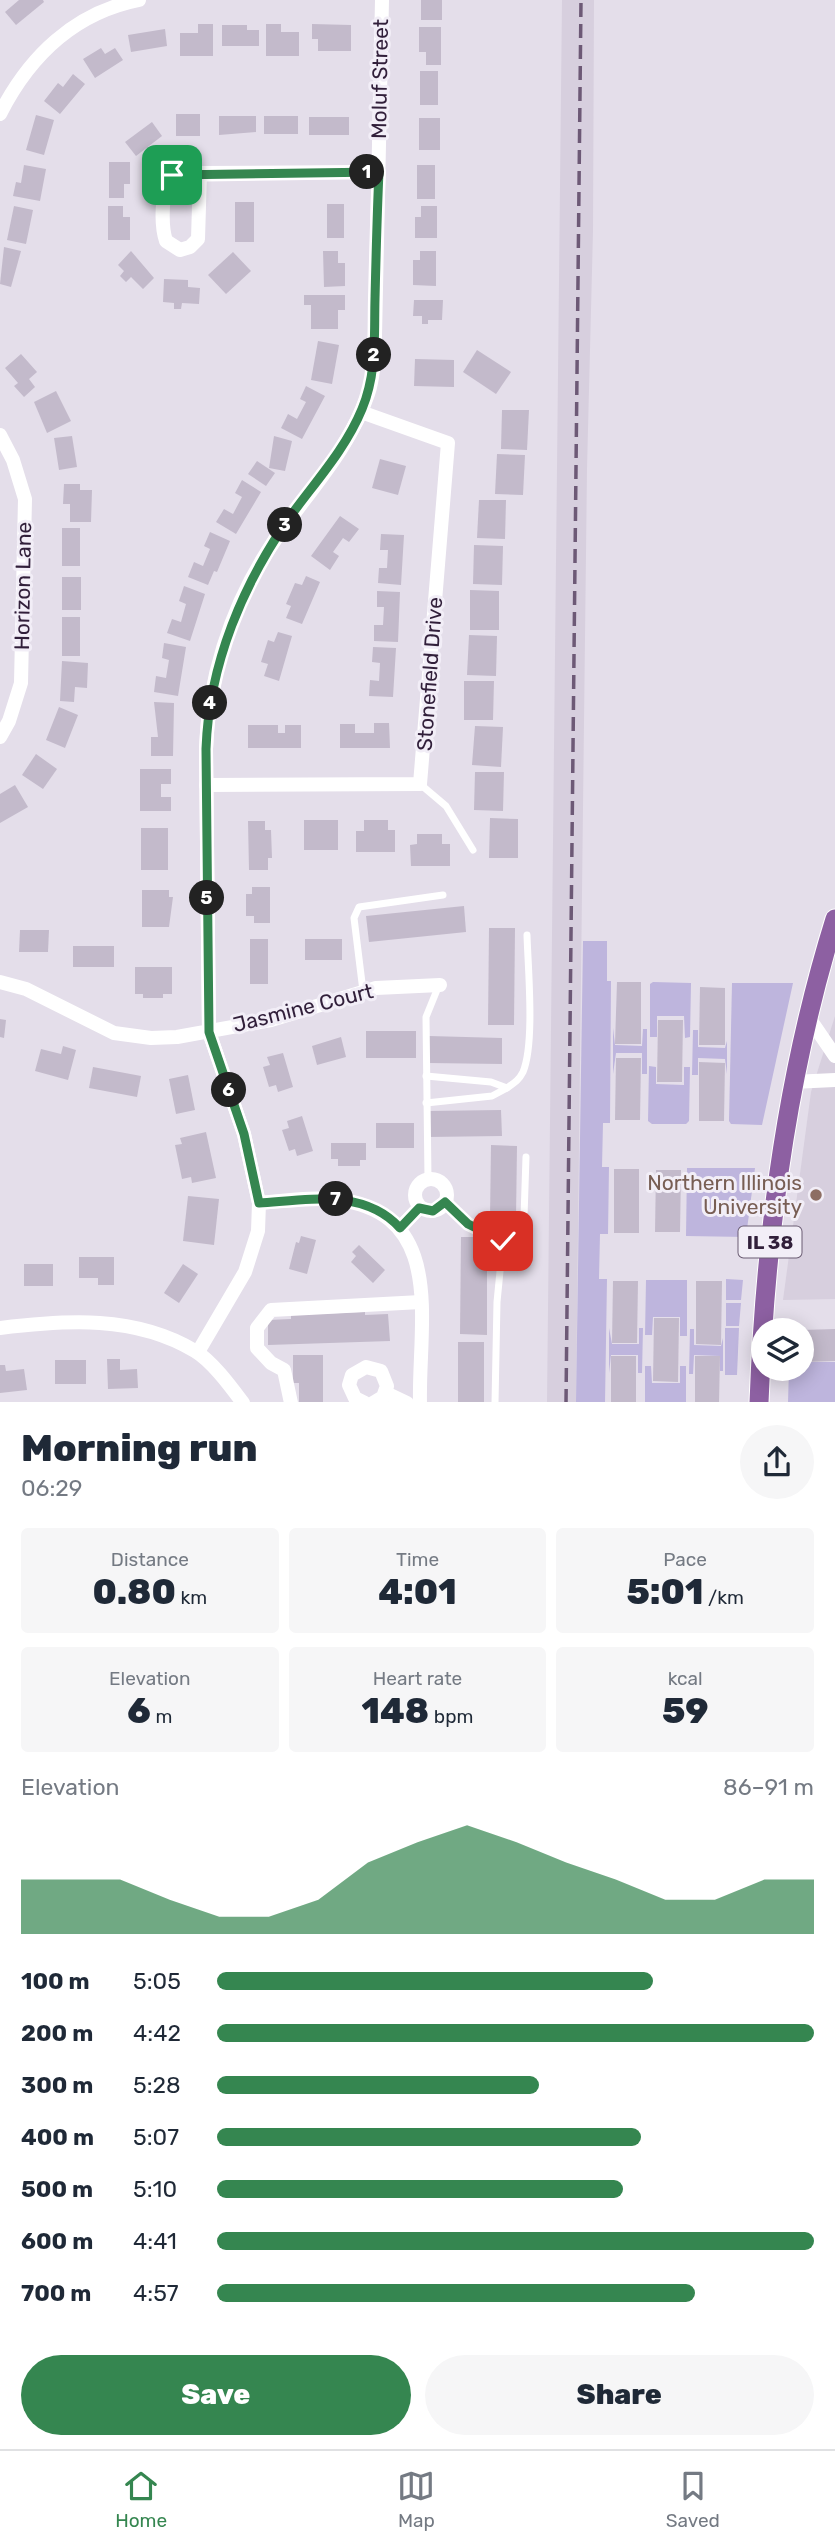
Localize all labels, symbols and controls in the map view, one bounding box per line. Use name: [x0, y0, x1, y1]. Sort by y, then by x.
street label: Moluf Street: [366, 19, 393, 139]
pin: [142, 145, 202, 205]
pin: 1: [350, 154, 384, 190]
icon: arrive: [153, 156, 191, 194]
text: 1: [362, 160, 371, 183]
pin: 2: [356, 338, 392, 372]
text: 2: [367, 343, 380, 366]
pin: 3: [268, 508, 302, 542]
text: 3: [278, 513, 291, 536]
street label: Horizon Lane: [9, 522, 36, 650]
street label: Stonefield Drive: [412, 596, 447, 752]
pin: 4: [192, 686, 228, 720]
text: 4: [203, 691, 216, 714]
pin: 5: [190, 880, 224, 916]
text: 5: [200, 886, 213, 909]
street label: Jasmine Court: [230, 978, 376, 1037]
pin: 6: [212, 1072, 246, 1108]
text: 6: [222, 1078, 235, 1101]
place label: Northern Illinois University: [647, 1170, 802, 1219]
pin: 7: [318, 1182, 354, 1216]
text: 7: [330, 1187, 341, 1210]
marker: Northern Illinois University: [808, 1187, 824, 1203]
pin: [473, 1211, 533, 1271]
icon: check: [484, 1222, 522, 1260]
road number: IL 38: [738, 1226, 802, 1258]
map controls: [751, 1318, 814, 1381]
button: layers: [751, 1318, 814, 1381]
text: Morning run: [21, 1425, 258, 1471]
button: share: [740, 1425, 814, 1499]
text: 06:29: [21, 1474, 83, 1502]
text: Distance: [111, 1548, 189, 1571]
text: Time: [396, 1548, 439, 1571]
text: Pace: [663, 1548, 707, 1571]
text: 0.80: [92, 1571, 176, 1613]
text: 4:01: [378, 1571, 457, 1613]
text: 5:01: [626, 1571, 703, 1613]
text: km: [176, 1586, 207, 1609]
text: /km: [703, 1586, 744, 1609]
text: Elevation: [109, 1667, 191, 1690]
text: Heart rate: [373, 1667, 462, 1690]
text: kcal: [668, 1667, 703, 1690]
text: 6: [127, 1690, 151, 1732]
text: 148: [362, 1690, 429, 1732]
text: 59: [662, 1690, 708, 1732]
text: m: [151, 1705, 172, 1728]
text: bpm: [429, 1705, 473, 1728]
text: Elevation: [21, 1773, 120, 1801]
text: 86–91 m: [723, 1773, 814, 1801]
text: 100 m: [21, 1967, 90, 1995]
text: 5:05: [133, 1967, 181, 1995]
text: 200 m: [21, 2019, 93, 2047]
text: 4:42: [133, 2019, 181, 2047]
text: 300 m: [21, 2071, 93, 2099]
text: 5:28: [133, 2071, 181, 2099]
text: 400 m: [21, 2123, 94, 2151]
text: 5:07: [133, 2123, 179, 2151]
text: 500 m: [21, 2175, 93, 2203]
text: 5:10: [133, 2175, 177, 2203]
text: 600 m: [21, 2227, 93, 2255]
text: 4:41: [133, 2227, 177, 2255]
text: 700 m: [21, 2279, 91, 2307]
text: 4:57: [133, 2279, 179, 2307]
button: Save: [21, 2355, 411, 2435]
button: Share: [425, 2355, 814, 2435]
tab: Home: [115, 2467, 167, 2532]
tab: Map: [397, 2467, 435, 2532]
tab: Saved: [666, 2467, 720, 2532]

